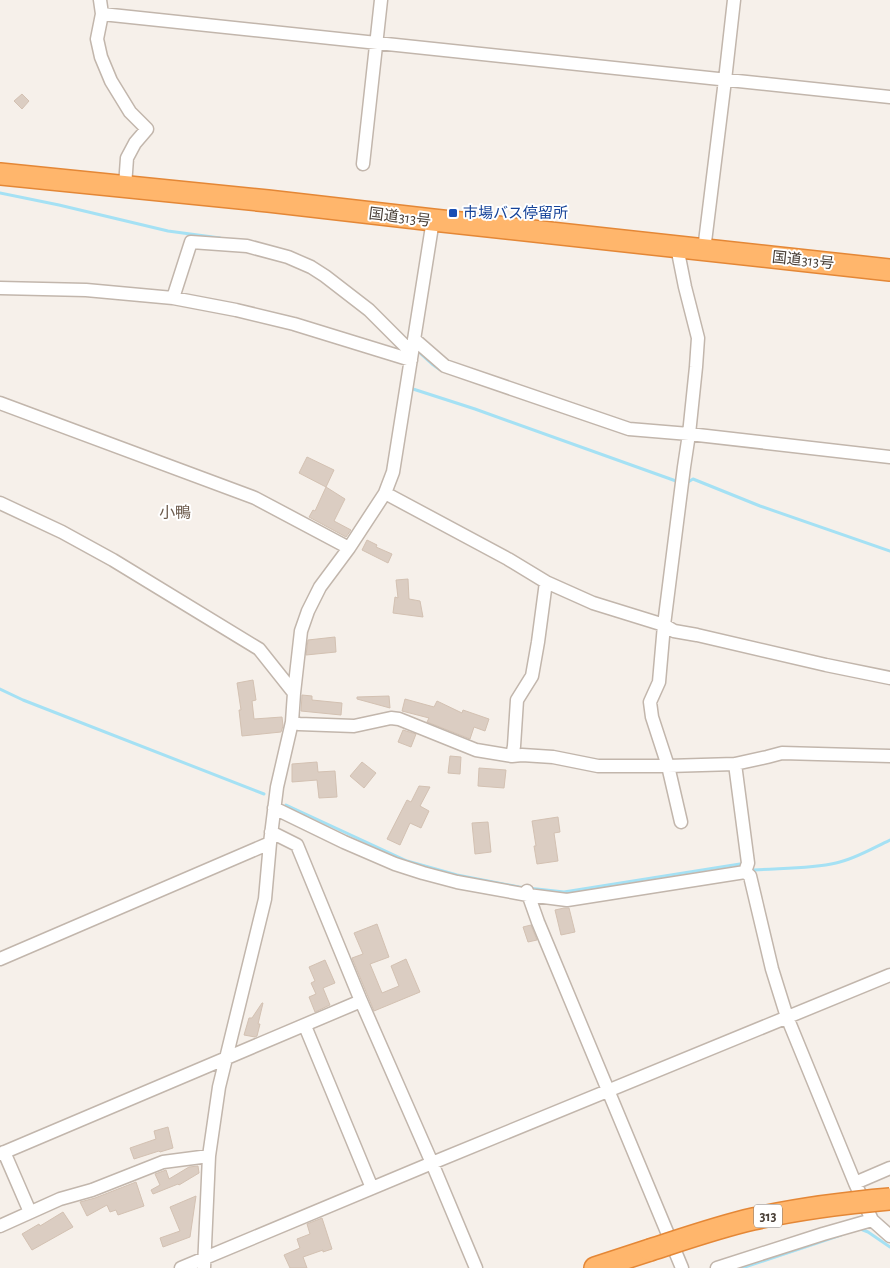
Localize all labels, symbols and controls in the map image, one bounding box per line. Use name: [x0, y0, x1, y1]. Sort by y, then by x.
street label: 国道313号: [368, 205, 432, 229]
place label: 市場バス停留所: [463, 205, 568, 221]
marker: 市場バス停留所: [447, 207, 459, 219]
street label: 国道313号: [771, 249, 835, 271]
district label: 小鴨: [159, 504, 191, 521]
road number: 313: [754, 1204, 782, 1228]

